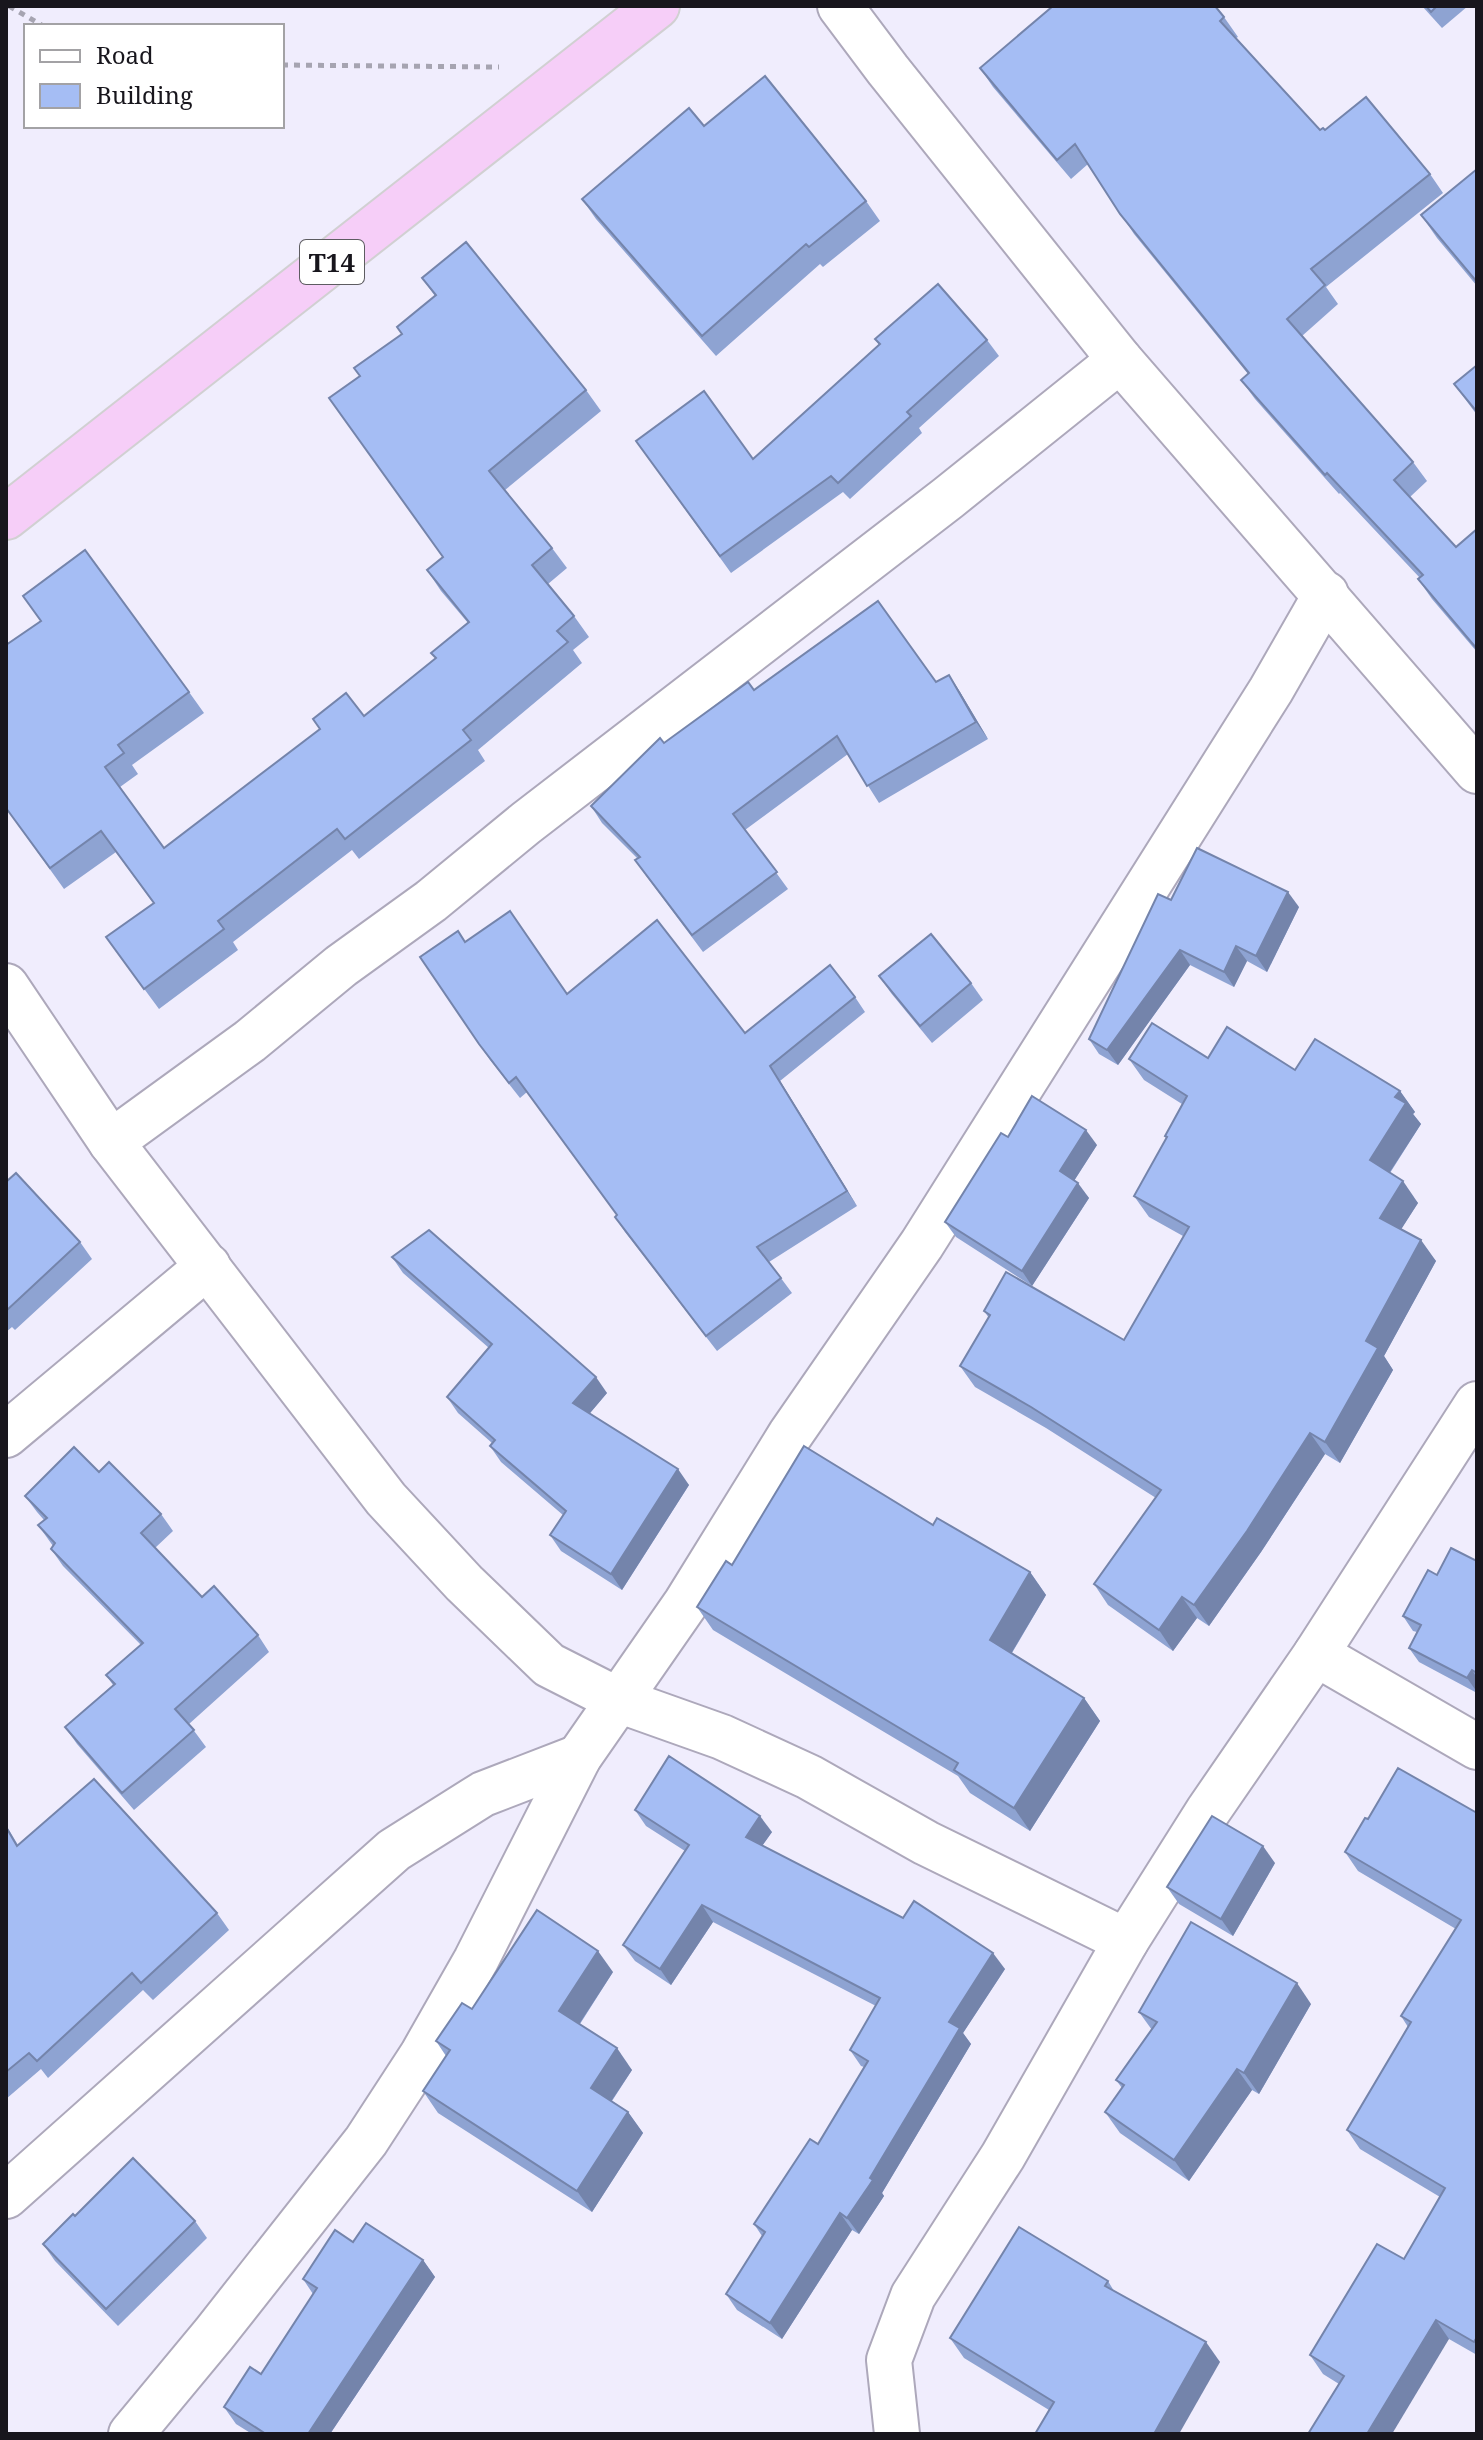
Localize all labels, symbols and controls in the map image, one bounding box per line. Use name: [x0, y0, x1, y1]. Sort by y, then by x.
legend: [24, 24, 284, 128]
text: Road: [96, 38, 154, 71]
text: Building: [96, 78, 193, 111]
road number: T14: [300, 240, 364, 284]

